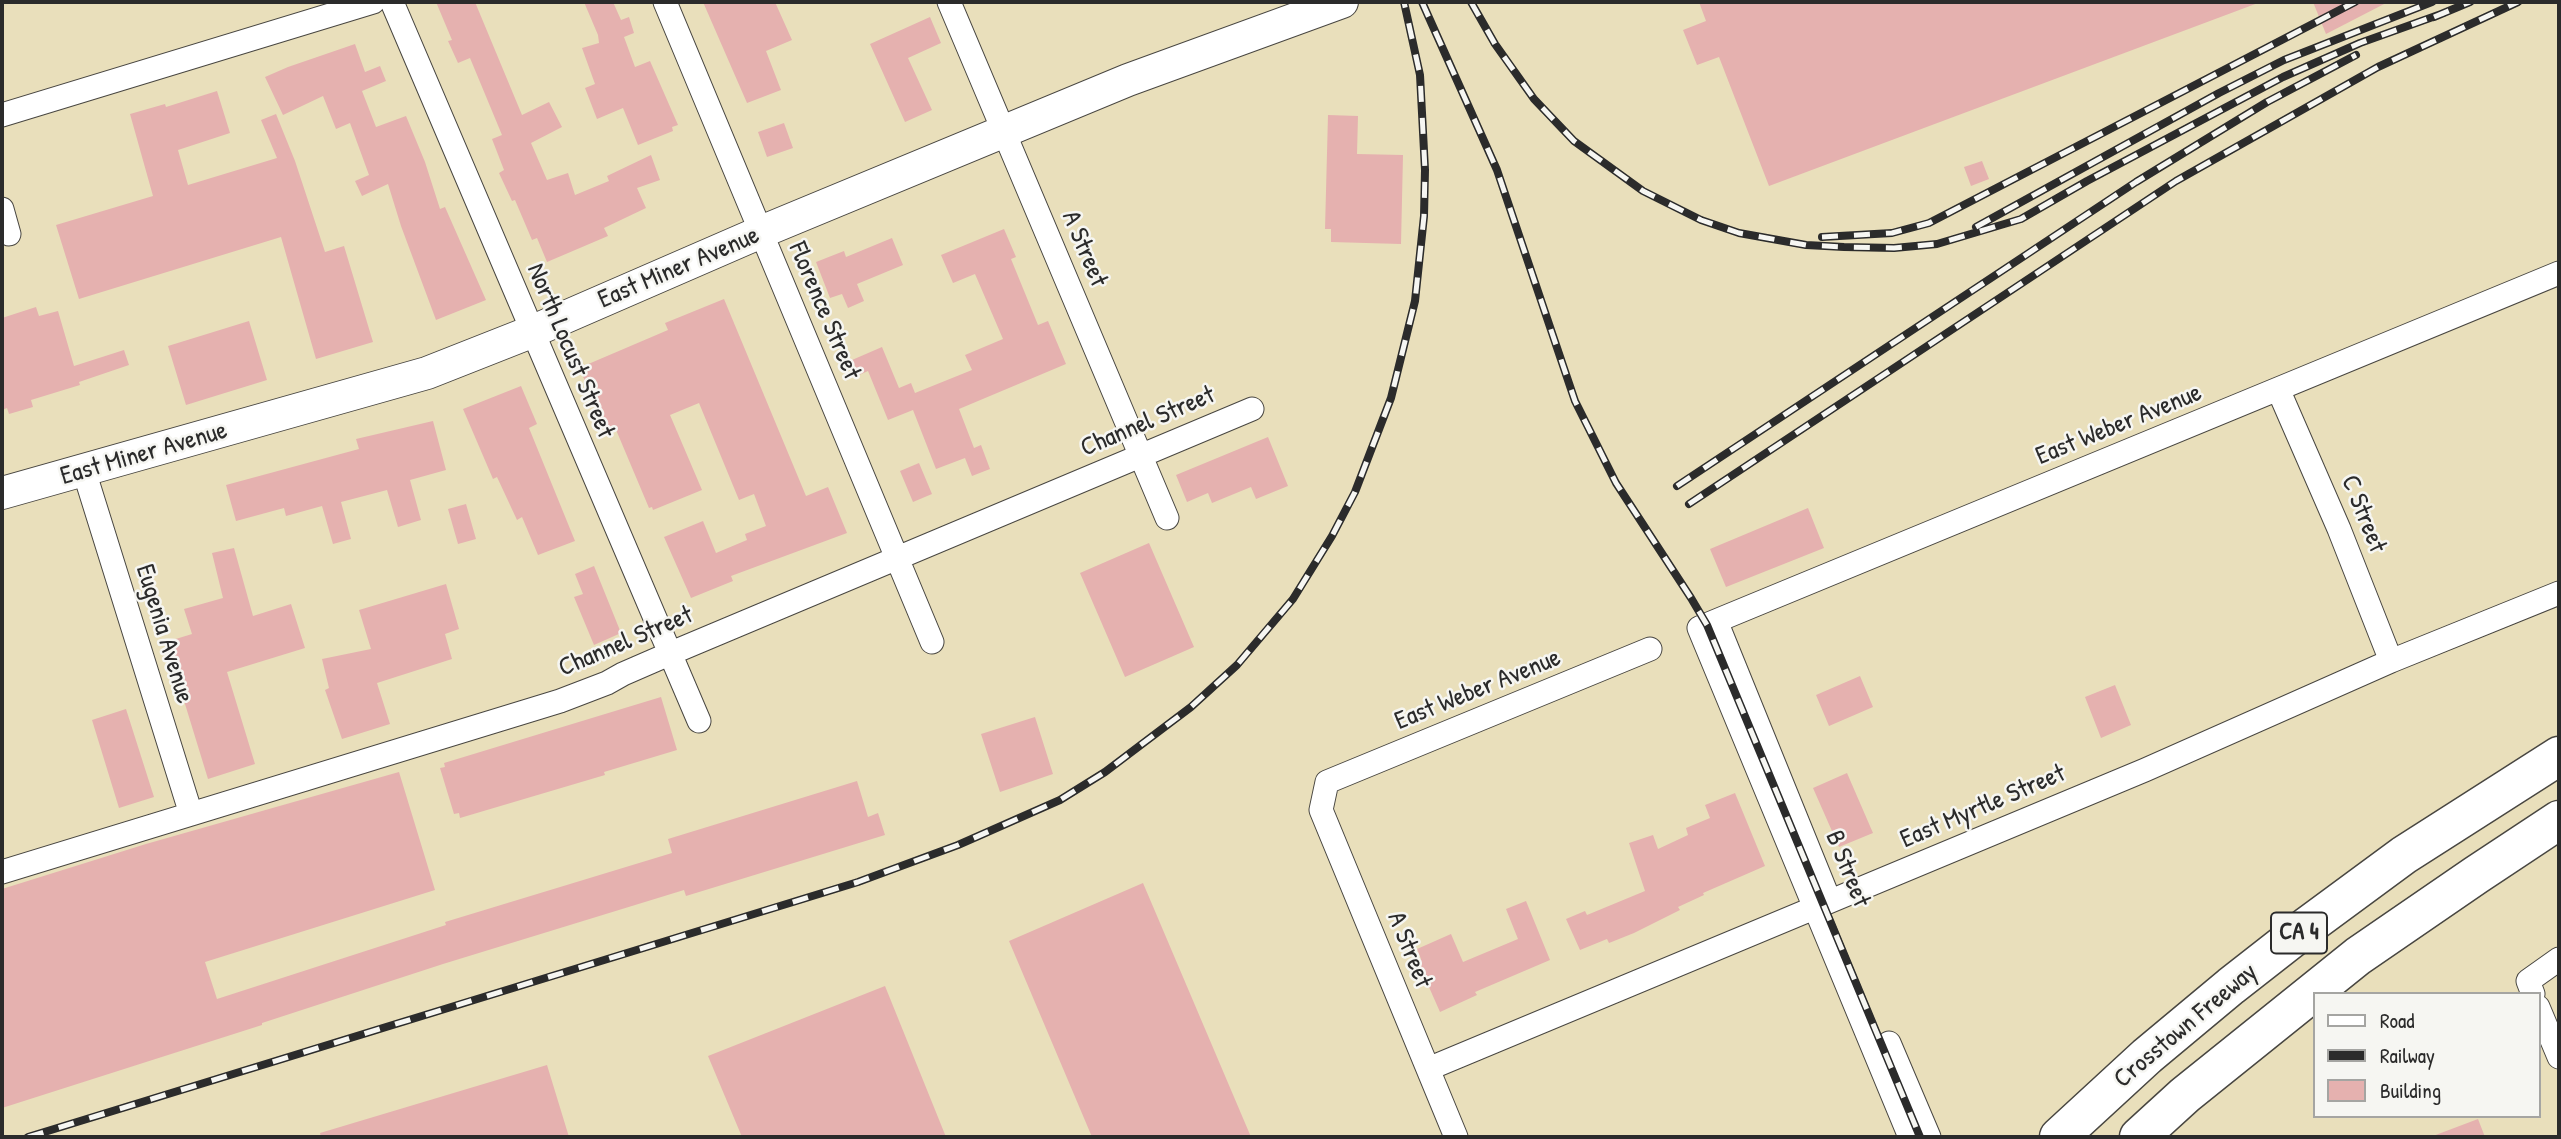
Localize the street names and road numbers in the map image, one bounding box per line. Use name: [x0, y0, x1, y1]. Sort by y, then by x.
street label: A Street: [1054, 206, 1114, 292]
street label: East Miner Avenue: [594, 220, 764, 316]
street label: Florence Street: [781, 238, 867, 384]
street label: North Locust Street: [519, 259, 621, 443]
street label: East Weber Avenue: [2032, 378, 2206, 472]
street label: Channel Street: [1076, 380, 1220, 464]
street label: East Miner Avenue: [57, 415, 231, 493]
street label: C Street: [2333, 471, 2393, 557]
street label: Eugenia Avenue: [128, 561, 200, 707]
street label: Channel Street: [554, 600, 698, 684]
street label: East Weber Avenue: [1391, 643, 1565, 737]
street label: East Myrtle Street: [1896, 758, 2070, 856]
street label: B Street: [1818, 826, 1876, 912]
street label: A Street: [1380, 907, 1438, 993]
road number: CA 4: [2271, 912, 2327, 953]
street label: Crosstown Freeway: [2108, 957, 2264, 1095]

